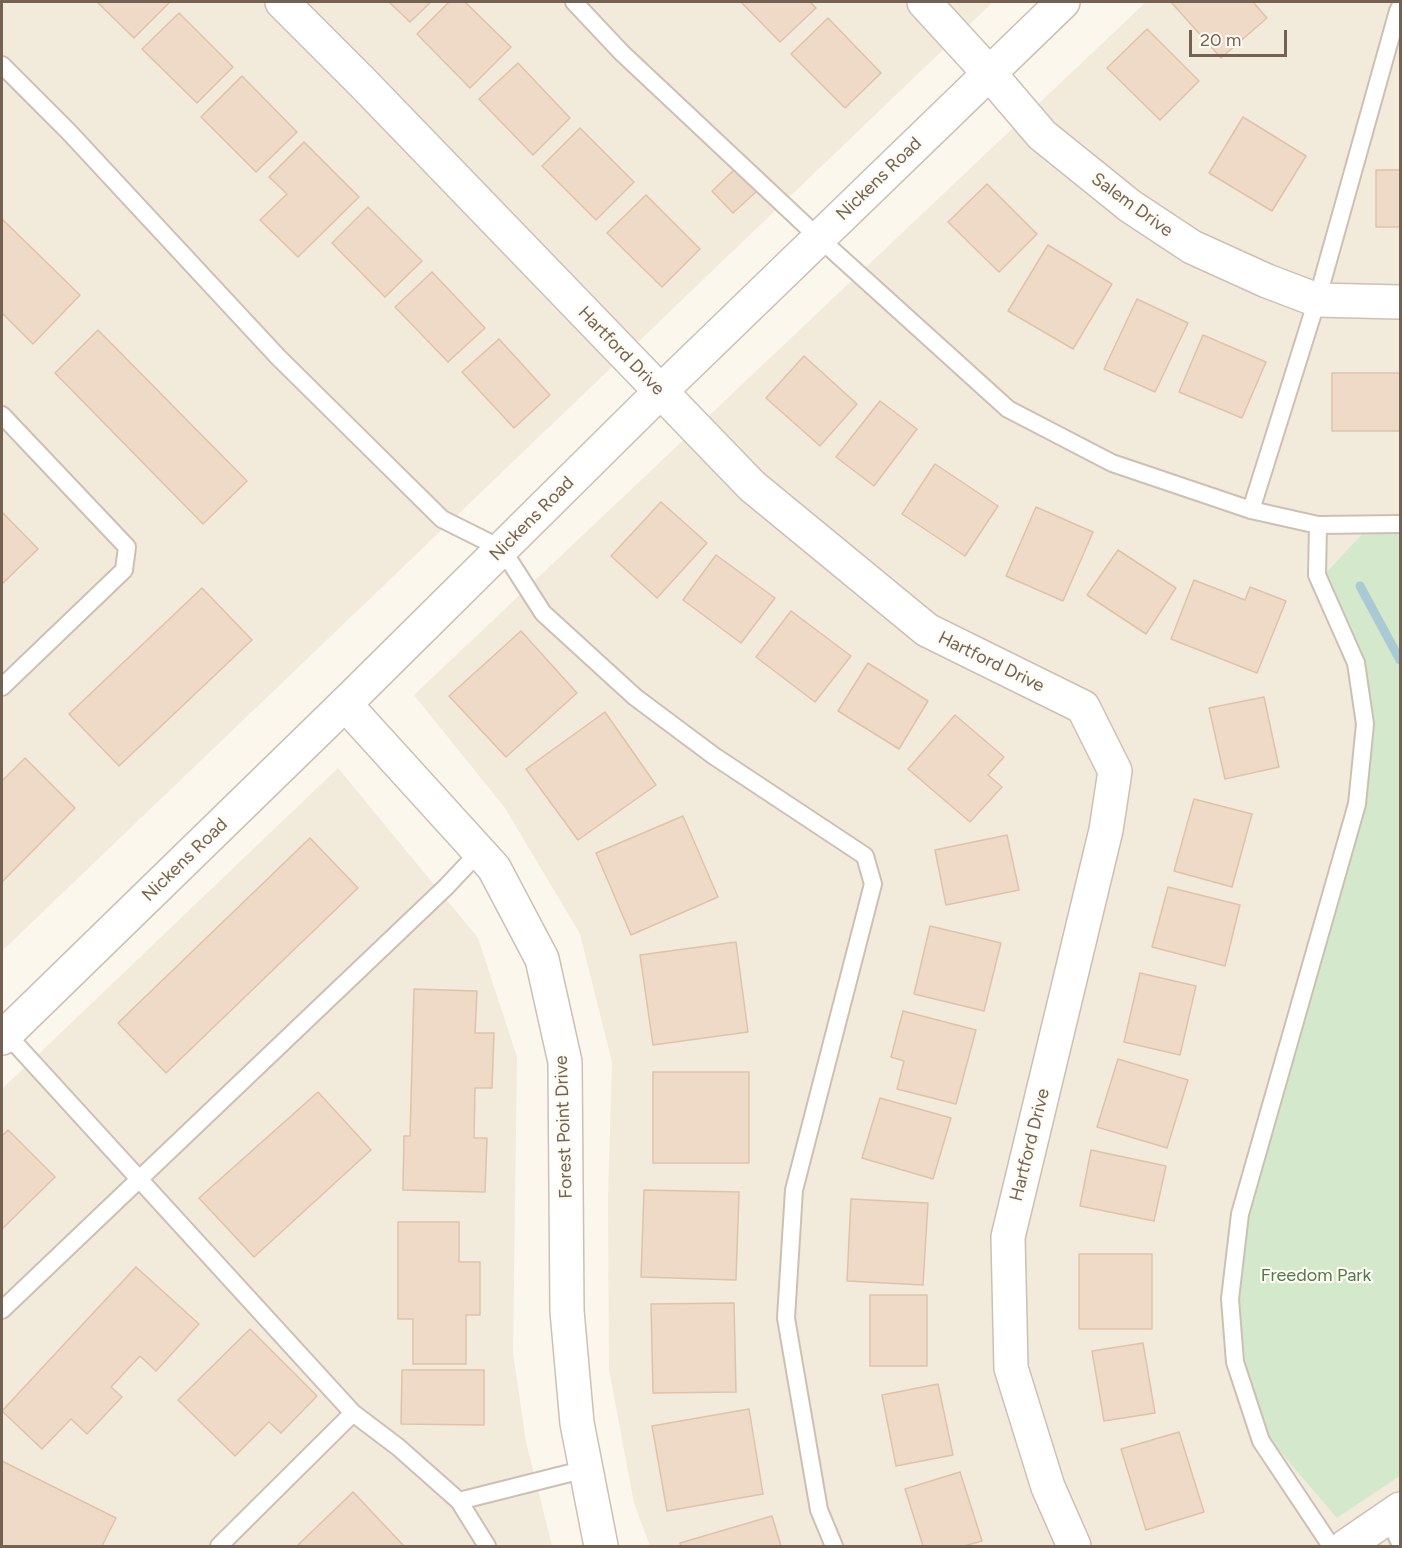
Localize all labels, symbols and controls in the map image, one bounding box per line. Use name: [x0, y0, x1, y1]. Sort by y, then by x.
scale bar: [1192, 18, 1290, 56]
text: 20 m: [1200, 29, 1241, 51]
street label: Nickens Road: [832, 133, 926, 225]
street label: Salem Drive: [1087, 168, 1177, 242]
street label: Hartford Drive: [573, 302, 669, 400]
street label: Nickens Road: [485, 472, 579, 566]
street label: Hartford Drive: [934, 627, 1048, 697]
street label: Nickens Road: [138, 814, 232, 906]
street label: Forest Point Drive: [551, 1055, 577, 1199]
street label: Hartford Drive: [1006, 1086, 1054, 1204]
park label: Freedom Park: [1261, 1265, 1371, 1287]

